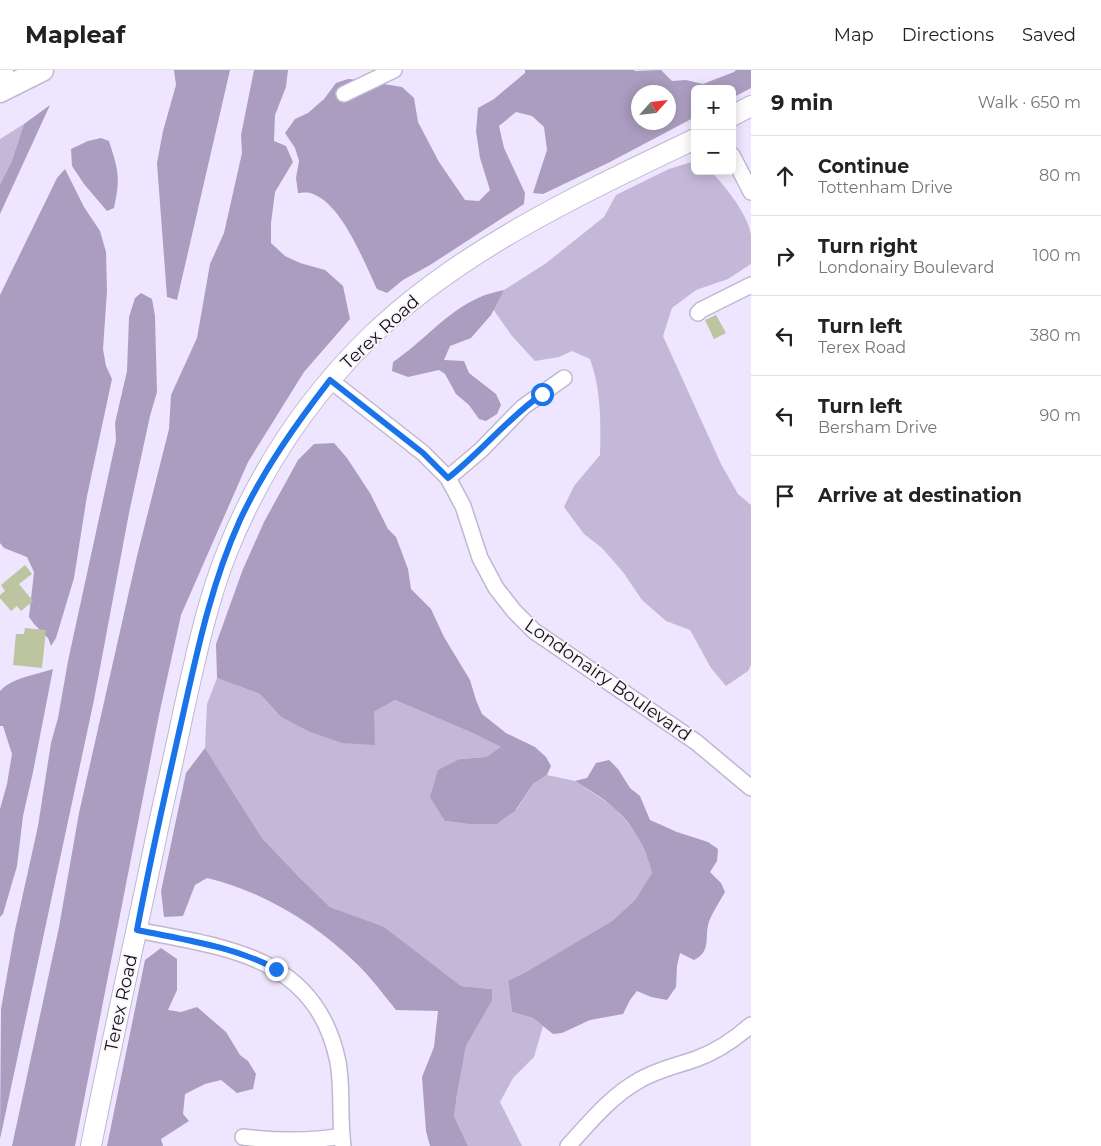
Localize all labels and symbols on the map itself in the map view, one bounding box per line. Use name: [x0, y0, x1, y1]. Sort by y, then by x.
north arrow: [631, 85, 676, 130]
street label: Terex Road: [336, 290, 424, 374]
route start: [531, 383, 554, 406]
street label: Londonairy Boulevard: [520, 614, 696, 746]
street label: Terex Road: [100, 952, 142, 1054]
route end: [265, 958, 288, 981]

